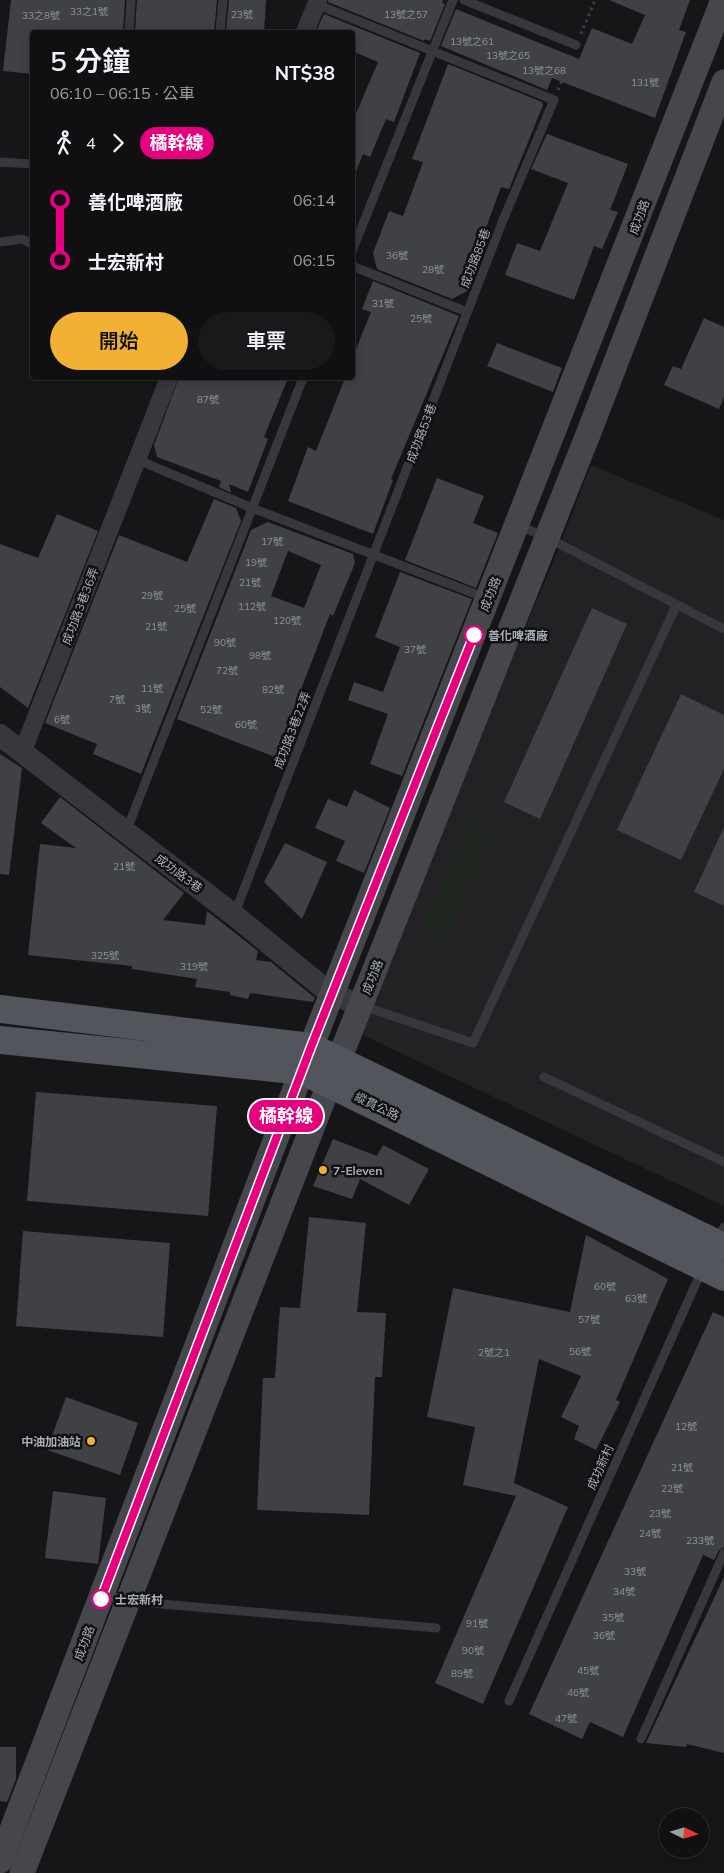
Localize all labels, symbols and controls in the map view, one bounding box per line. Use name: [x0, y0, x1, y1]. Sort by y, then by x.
house number: 33之1號: [70, 5, 108, 18]
house number: 23號: [231, 8, 253, 21]
house number: 13號之57: [384, 8, 428, 21]
house number: 33之8號: [22, 9, 60, 22]
house number: 13號之61: [450, 35, 494, 48]
text: 5 分鐘: [50, 43, 130, 78]
house number: 13號之65: [486, 49, 530, 62]
text: NT$38: [275, 61, 335, 85]
house number: 13號之68: [522, 64, 566, 77]
house number: 131號: [631, 76, 659, 89]
text: 06:10 – 06:15 · 公車: [50, 83, 195, 103]
icon: walk: [50, 129, 78, 157]
icon: forward: [104, 129, 132, 157]
text: 橘幹線: [150, 131, 204, 154]
text: 4: [86, 133, 96, 153]
text: 善化啤酒廠: [88, 190, 183, 214]
text: 06:14: [293, 190, 335, 210]
street label: 成功路: [626, 198, 652, 236]
street label: 成功路85巷: [457, 226, 493, 290]
house number: 36號: [386, 249, 408, 262]
text: 士宏新村: [88, 250, 164, 274]
text: 06:15: [293, 250, 335, 270]
house number: 28號: [422, 263, 444, 276]
house number: 31號: [372, 297, 394, 310]
button: 開始: [50, 312, 188, 370]
button: 車票: [198, 312, 335, 370]
house number: 25號: [410, 312, 432, 325]
house number: 87號: [197, 393, 219, 406]
street label: 成功路53巷: [403, 401, 439, 465]
house number: 17號: [261, 535, 283, 548]
house number: 19號: [245, 556, 267, 569]
street label: 成功路3巷36弄: [58, 565, 102, 647]
street label: 成功路: [476, 574, 504, 614]
house number: 21號: [239, 576, 261, 589]
house number: 29號: [141, 589, 163, 602]
house number: 112號: [238, 600, 266, 613]
house number: 25號: [174, 602, 196, 615]
house number: 120號: [273, 614, 301, 627]
house number: 21號: [145, 620, 167, 633]
marker: 善化啤酒廠: [464, 625, 484, 645]
place label: 善化啤酒廠: [488, 628, 548, 643]
house number: 90號: [214, 636, 236, 649]
house number: 37號: [404, 643, 426, 656]
house number: 98號: [249, 649, 271, 662]
house number: 72號: [216, 664, 238, 677]
house number: 11號: [141, 682, 163, 695]
house number: 82號: [262, 683, 284, 696]
street label: 成功路3巷22弄: [270, 689, 314, 771]
house number: 7號: [109, 693, 125, 706]
house number: 3號: [135, 702, 151, 715]
house number: 52號: [200, 703, 222, 716]
house number: 6號: [54, 713, 70, 726]
house number: 60號: [235, 718, 257, 731]
street label: 成功路3巷: [152, 850, 206, 896]
house number: 21號: [113, 860, 135, 873]
house number: 325號: [91, 949, 119, 962]
street label: 成功路: [358, 957, 386, 997]
house number: 319號: [180, 960, 208, 973]
street label: 縱貫公路: [352, 1089, 402, 1123]
line badge: 橘幹線: [257, 1100, 315, 1132]
text: 橘幹線: [259, 1104, 313, 1127]
place label: 7-Eleven: [333, 1163, 382, 1178]
marker: 7-Eleven: [317, 1164, 329, 1176]
house number: 60號: [594, 1280, 616, 1293]
house number: 63號: [625, 1292, 647, 1305]
house number: 57號: [578, 1313, 600, 1326]
house number: 56號: [569, 1345, 591, 1358]
house number: 2號之1: [478, 1346, 510, 1359]
house number: 12號: [675, 1420, 697, 1433]
place label: 中油加油站: [21, 1434, 81, 1449]
marker: 中油加油站: [85, 1435, 97, 1447]
street label: 成功新村: [583, 1441, 617, 1492]
house number: 21號: [671, 1461, 693, 1474]
house number: 22號: [661, 1482, 683, 1495]
house number: 23號: [649, 1507, 671, 1520]
house number: 24號: [639, 1527, 661, 1540]
house number: 233號: [686, 1534, 714, 1547]
house number: 33號: [624, 1565, 646, 1578]
house number: 34號: [613, 1585, 635, 1598]
marker: 士宏新村: [91, 1589, 111, 1609]
place label: 士宏新村: [115, 1592, 163, 1607]
house number: 35號: [602, 1611, 624, 1624]
house number: 91號: [466, 1617, 488, 1630]
street label: 成功路: [71, 1624, 97, 1662]
house number: 36號: [593, 1629, 615, 1642]
house number: 90號: [462, 1644, 484, 1657]
house number: 45號: [577, 1664, 599, 1677]
house number: 89號: [451, 1667, 473, 1680]
house number: 46號: [567, 1686, 589, 1699]
house number: 47號: [555, 1712, 577, 1725]
north arrow: [659, 1808, 709, 1858]
map controls: [659, 1808, 709, 1858]

